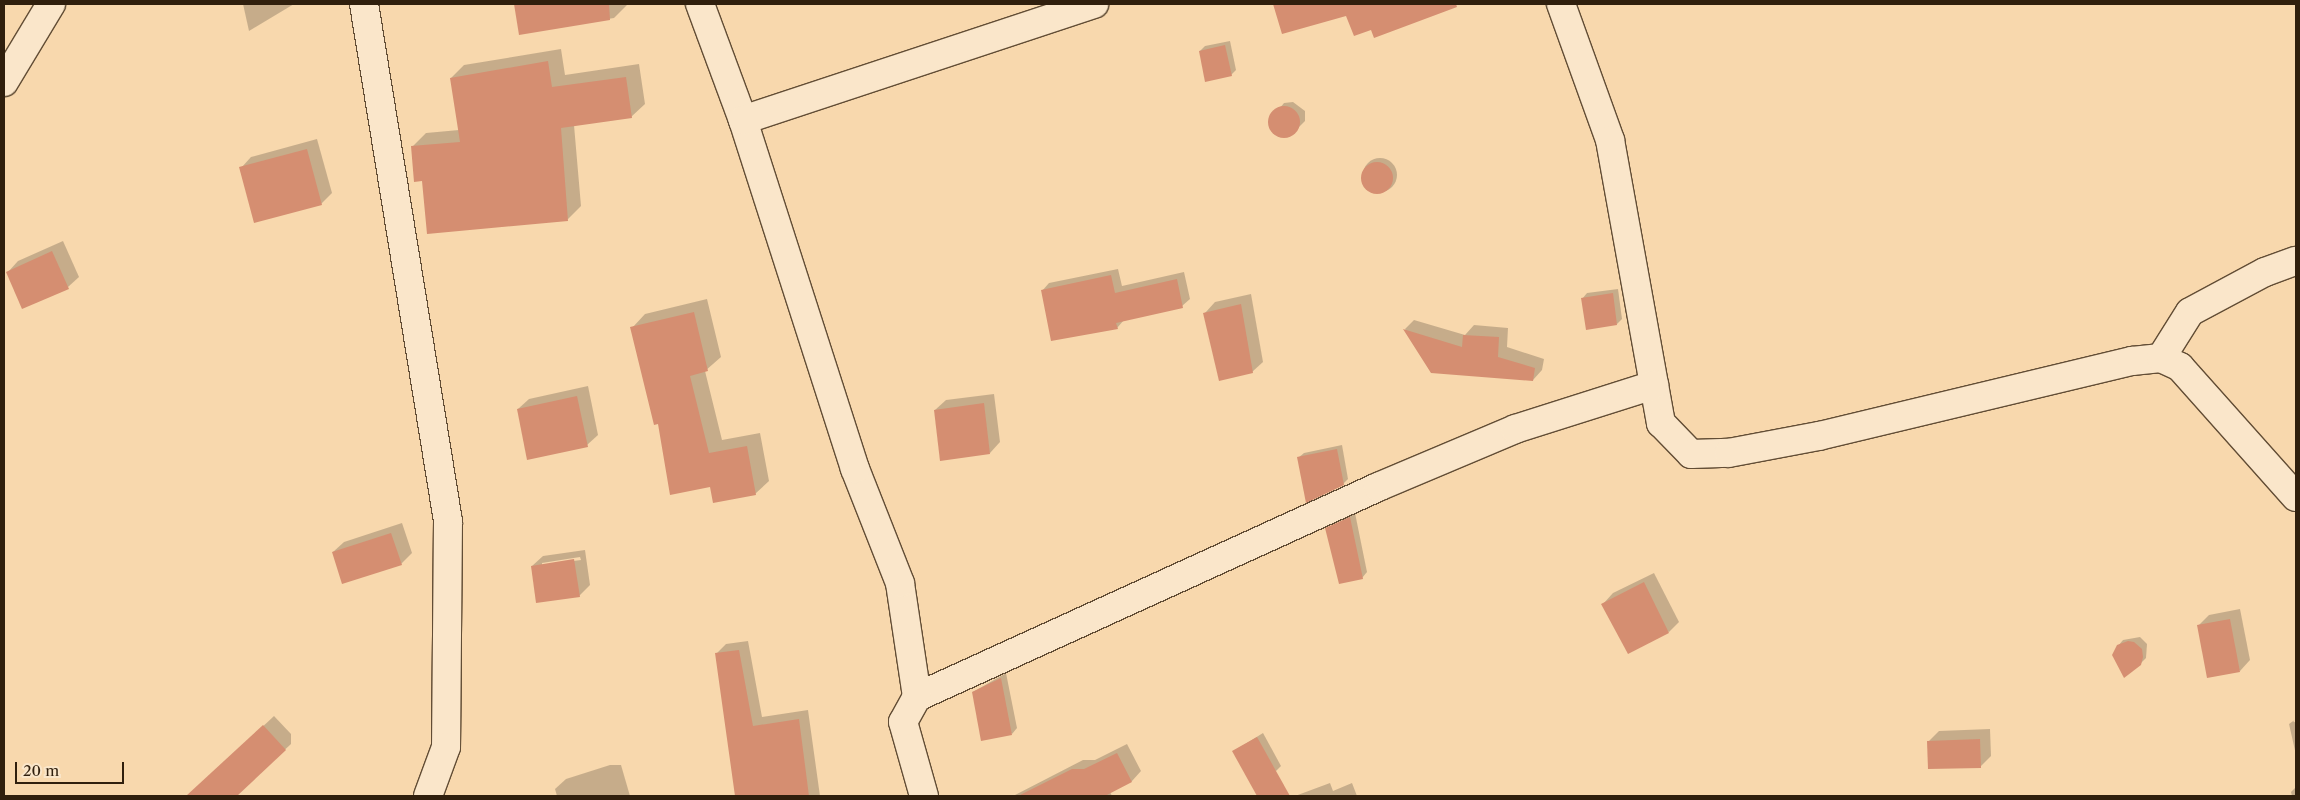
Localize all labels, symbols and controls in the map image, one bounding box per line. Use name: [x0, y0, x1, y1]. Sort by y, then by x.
scale bar: [18, 752, 126, 784]
text: 20 m: [23, 761, 59, 780]

